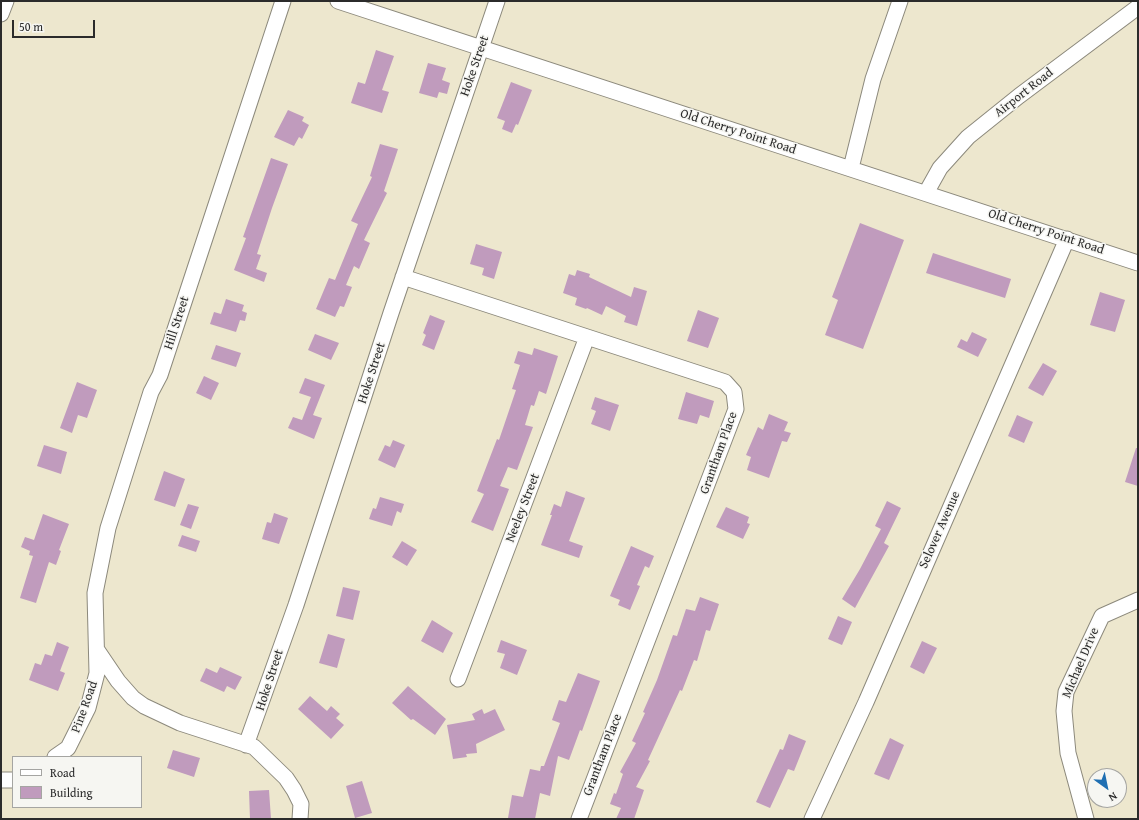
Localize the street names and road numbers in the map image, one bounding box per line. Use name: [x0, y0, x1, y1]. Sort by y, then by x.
street label: Hoke Street: [457, 33, 493, 99]
street label: Airport Road: [991, 65, 1057, 121]
street label: Old Cherry Point Road: [678, 106, 798, 158]
street label: Old Cherry Point Road: [986, 206, 1106, 258]
street label: Hill Street: [161, 294, 193, 352]
street label: Hoke Street: [355, 340, 389, 406]
street label: Grantham Place: [697, 410, 741, 496]
street label: Neeley Street: [503, 471, 543, 545]
street label: Selover Avenue: [916, 489, 964, 571]
street label: Michael Drive: [1059, 625, 1103, 701]
street label: Hoke Street: [253, 647, 287, 713]
street label: Pine Road: [68, 679, 102, 735]
street label: Grantham Place: [580, 712, 626, 798]

